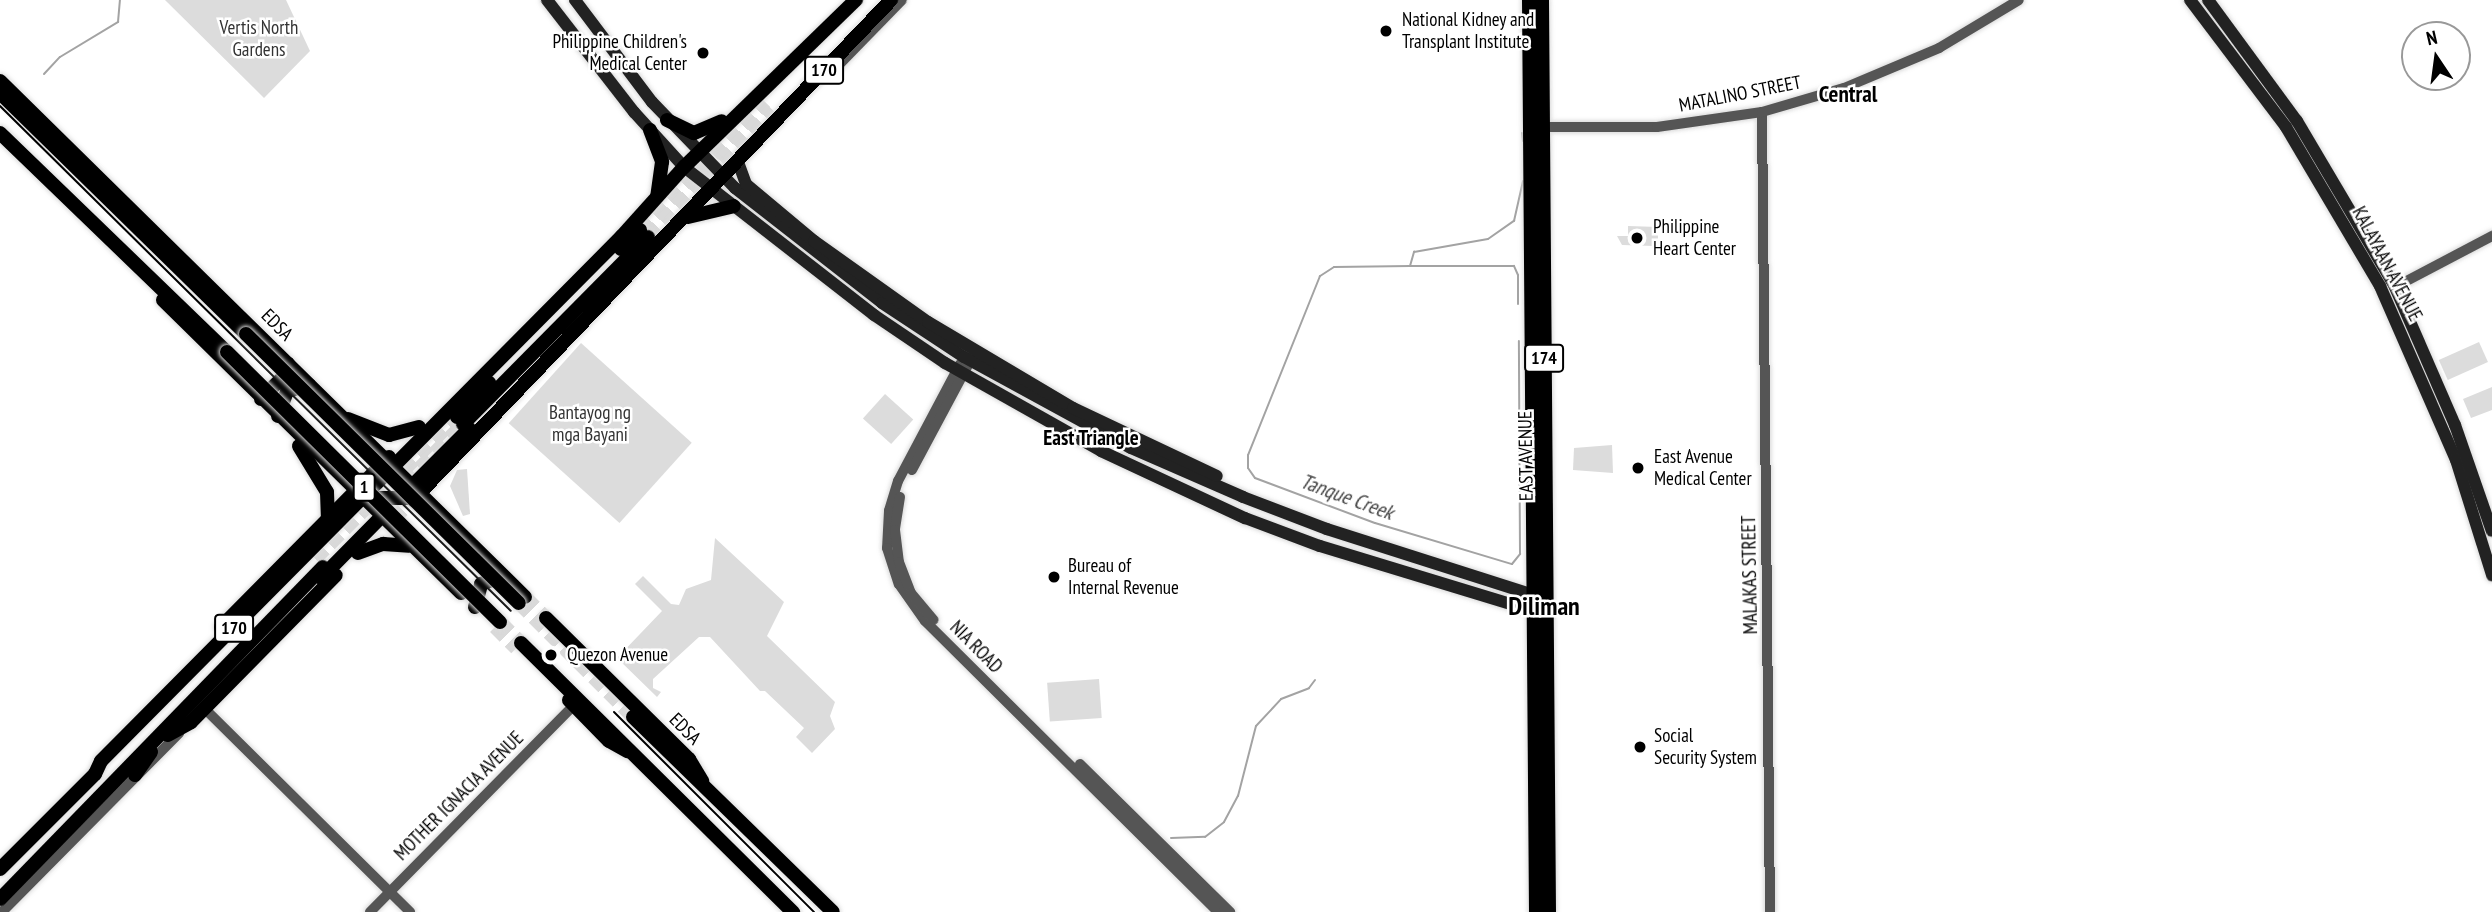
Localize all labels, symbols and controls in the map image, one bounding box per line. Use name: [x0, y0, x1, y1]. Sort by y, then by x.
place label: National Kidney and Transplant Institute: [1402, 9, 1535, 53]
park label: Vertis North Gardens: [220, 17, 298, 61]
marker: National Kidney and Transplant Institute: [1376, 21, 1396, 41]
north arrow: [2401, 21, 2471, 91]
text: N: [2424, 25, 2439, 50]
place label: Philippine Children's Medical Center: [552, 31, 687, 75]
marker: Philippine Children's Medical Center: [693, 43, 713, 63]
road number: 170: [803, 56, 845, 84]
street label: MATALINO STREET: [1677, 71, 1803, 117]
district label: Central: [1819, 80, 1877, 108]
street label: KALAYAAN AVENUE: [2347, 203, 2427, 325]
place label: Philippine Heart Center: [1653, 216, 1736, 260]
marker: Philippine Heart Center: [1627, 228, 1647, 248]
street label: EDSA: [256, 304, 298, 346]
road number: 174: [1523, 344, 1565, 372]
park label: Bantayog ng mga Bayani: [549, 402, 631, 446]
street label: EAST AVENUE: [1514, 410, 1538, 502]
district label: East Triangle: [1043, 425, 1139, 451]
place label: East Avenue Medical Center: [1654, 446, 1752, 490]
marker: East Avenue Medical Center: [1628, 458, 1648, 478]
water label: Tanque Creek: [1297, 469, 1397, 525]
road number: 1: [352, 472, 376, 502]
street label: MALAKAS STREET: [1738, 515, 1762, 635]
place label: Bureau of Internal Revenue: [1068, 555, 1179, 599]
marker: Bureau of Internal Revenue: [1046, 569, 1062, 585]
district label: Diliman: [1508, 590, 1580, 622]
road number: 170: [213, 614, 255, 642]
street label: NIA ROAD: [945, 616, 1007, 678]
place label: Quezon Avenue: [567, 644, 669, 666]
marker: Quezon Avenue: [541, 645, 561, 665]
street label: EDSA: [664, 708, 706, 750]
place label: Social Security System: [1654, 725, 1757, 769]
street label: MOTHER IGNACIA AVENUE: [389, 726, 529, 866]
marker: Social Security System: [1632, 739, 1648, 755]

